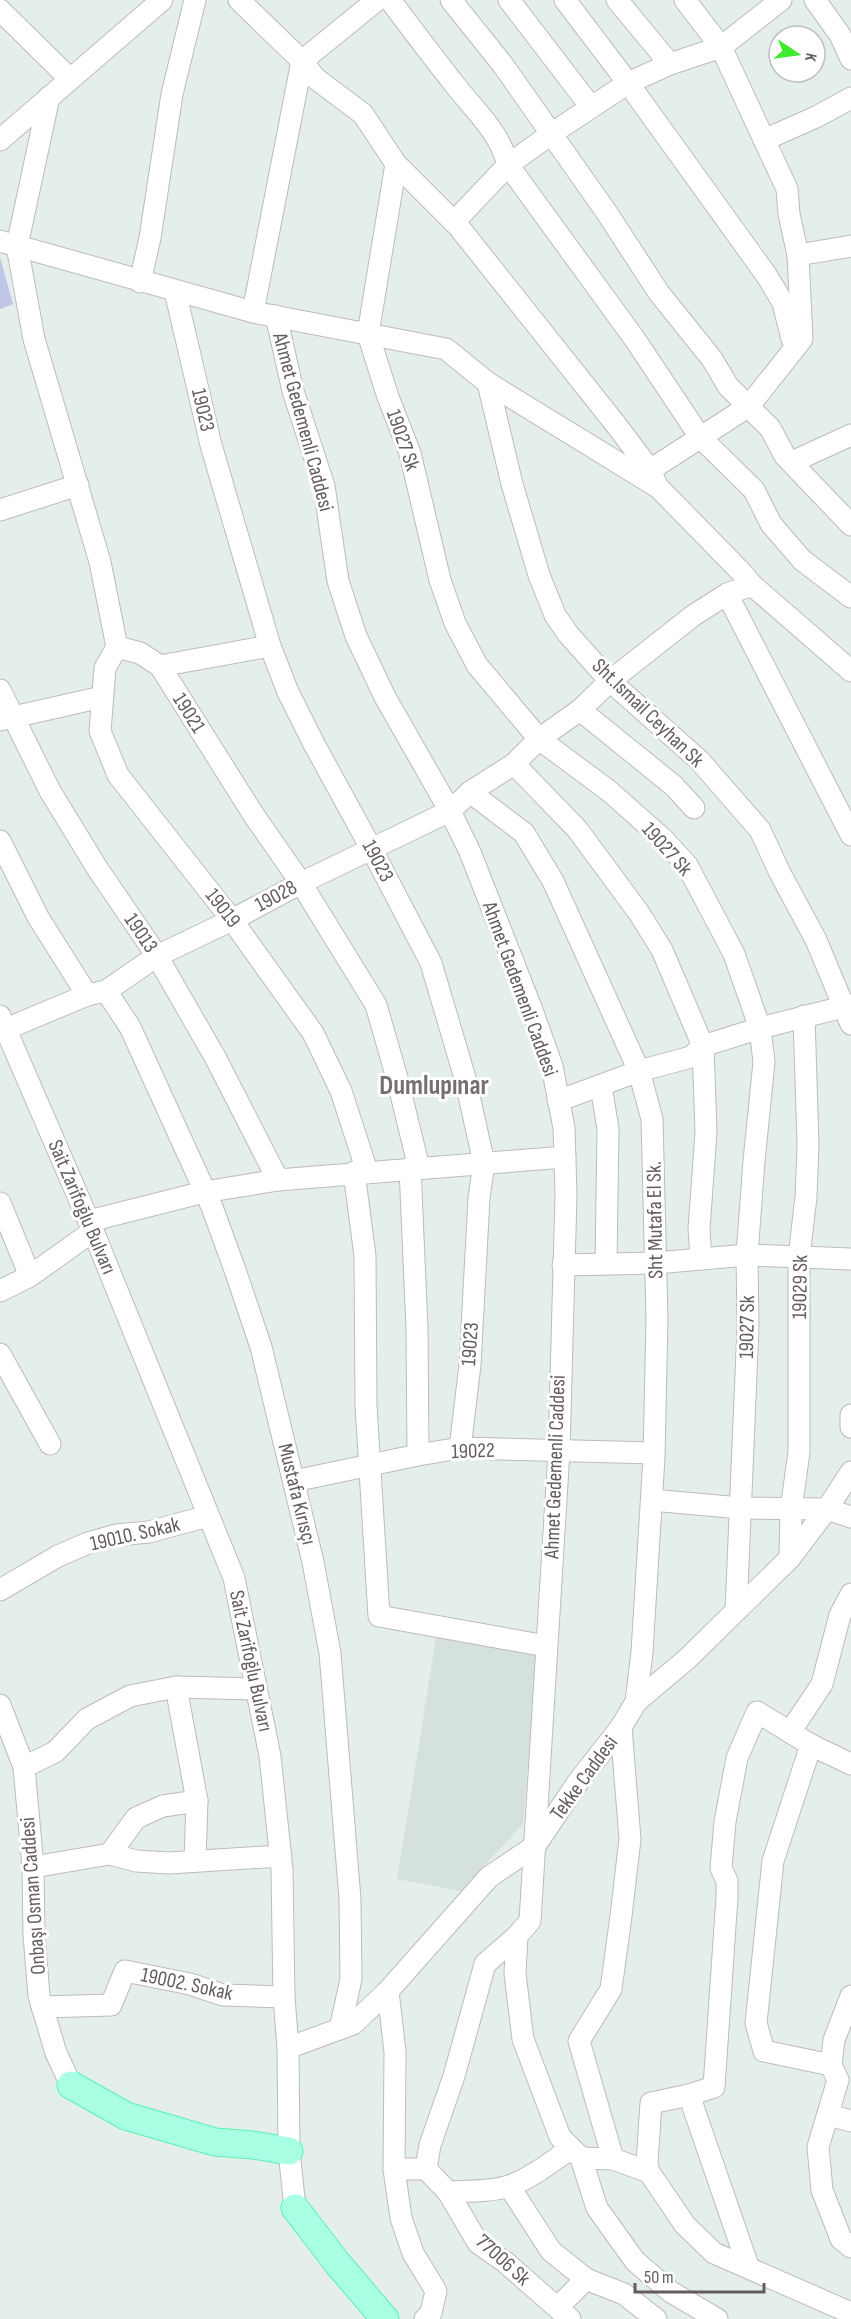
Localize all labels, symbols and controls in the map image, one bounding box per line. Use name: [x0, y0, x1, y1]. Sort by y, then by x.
north arrow: [767, 24, 827, 84]
text: K: [800, 51, 820, 63]
street label: Ahmet Gedemenli Caddesi: [267, 329, 339, 514]
street label: 19023: [186, 386, 220, 434]
street label: 19027 Sk: [381, 406, 425, 474]
street label: Sht.Ismail Ceyhan Sk: [587, 653, 709, 773]
street label: 19021: [167, 689, 211, 738]
street label: 19027 Sk: [636, 817, 698, 881]
street label: 19023: [357, 836, 399, 886]
street label: 19028: [251, 875, 301, 917]
street label: 19019: [200, 883, 246, 933]
street label: Ahmet Gedemenli Caddesi: [476, 897, 563, 1080]
street label: 19013: [119, 909, 163, 957]
district label: Dumlupınar: [379, 1070, 489, 1102]
street label: Sait Zarifoğlu Bulvarı: [42, 1136, 122, 1278]
street label: Sht Mutafa El Sk.: [641, 1161, 669, 1279]
street label: 19029 Sk: [787, 1255, 813, 1319]
street label: 19027 Sk: [734, 1295, 760, 1359]
street label: 19023: [456, 1321, 484, 1367]
street label: Ahmet Gedemenli Caddesi: [539, 1375, 571, 1560]
street label: 19022: [451, 1438, 495, 1464]
street label: Mustafa Kırısçı: [272, 1441, 322, 1547]
street label: 19010. Sokak: [88, 1512, 182, 1556]
street label: Sait Zarifoğlu Bulvarı: [224, 1588, 278, 1734]
street label: Tekke Caddesi: [545, 1731, 623, 1825]
street label: Onbaşı Osman Caddesi: [15, 1816, 51, 1976]
street label: 19002. Sokak: [139, 1962, 235, 2006]
street label: 77006 Sk: [470, 2229, 536, 2291]
scale bar: [635, 2256, 764, 2294]
text: 50 m: [644, 2267, 674, 2288]

